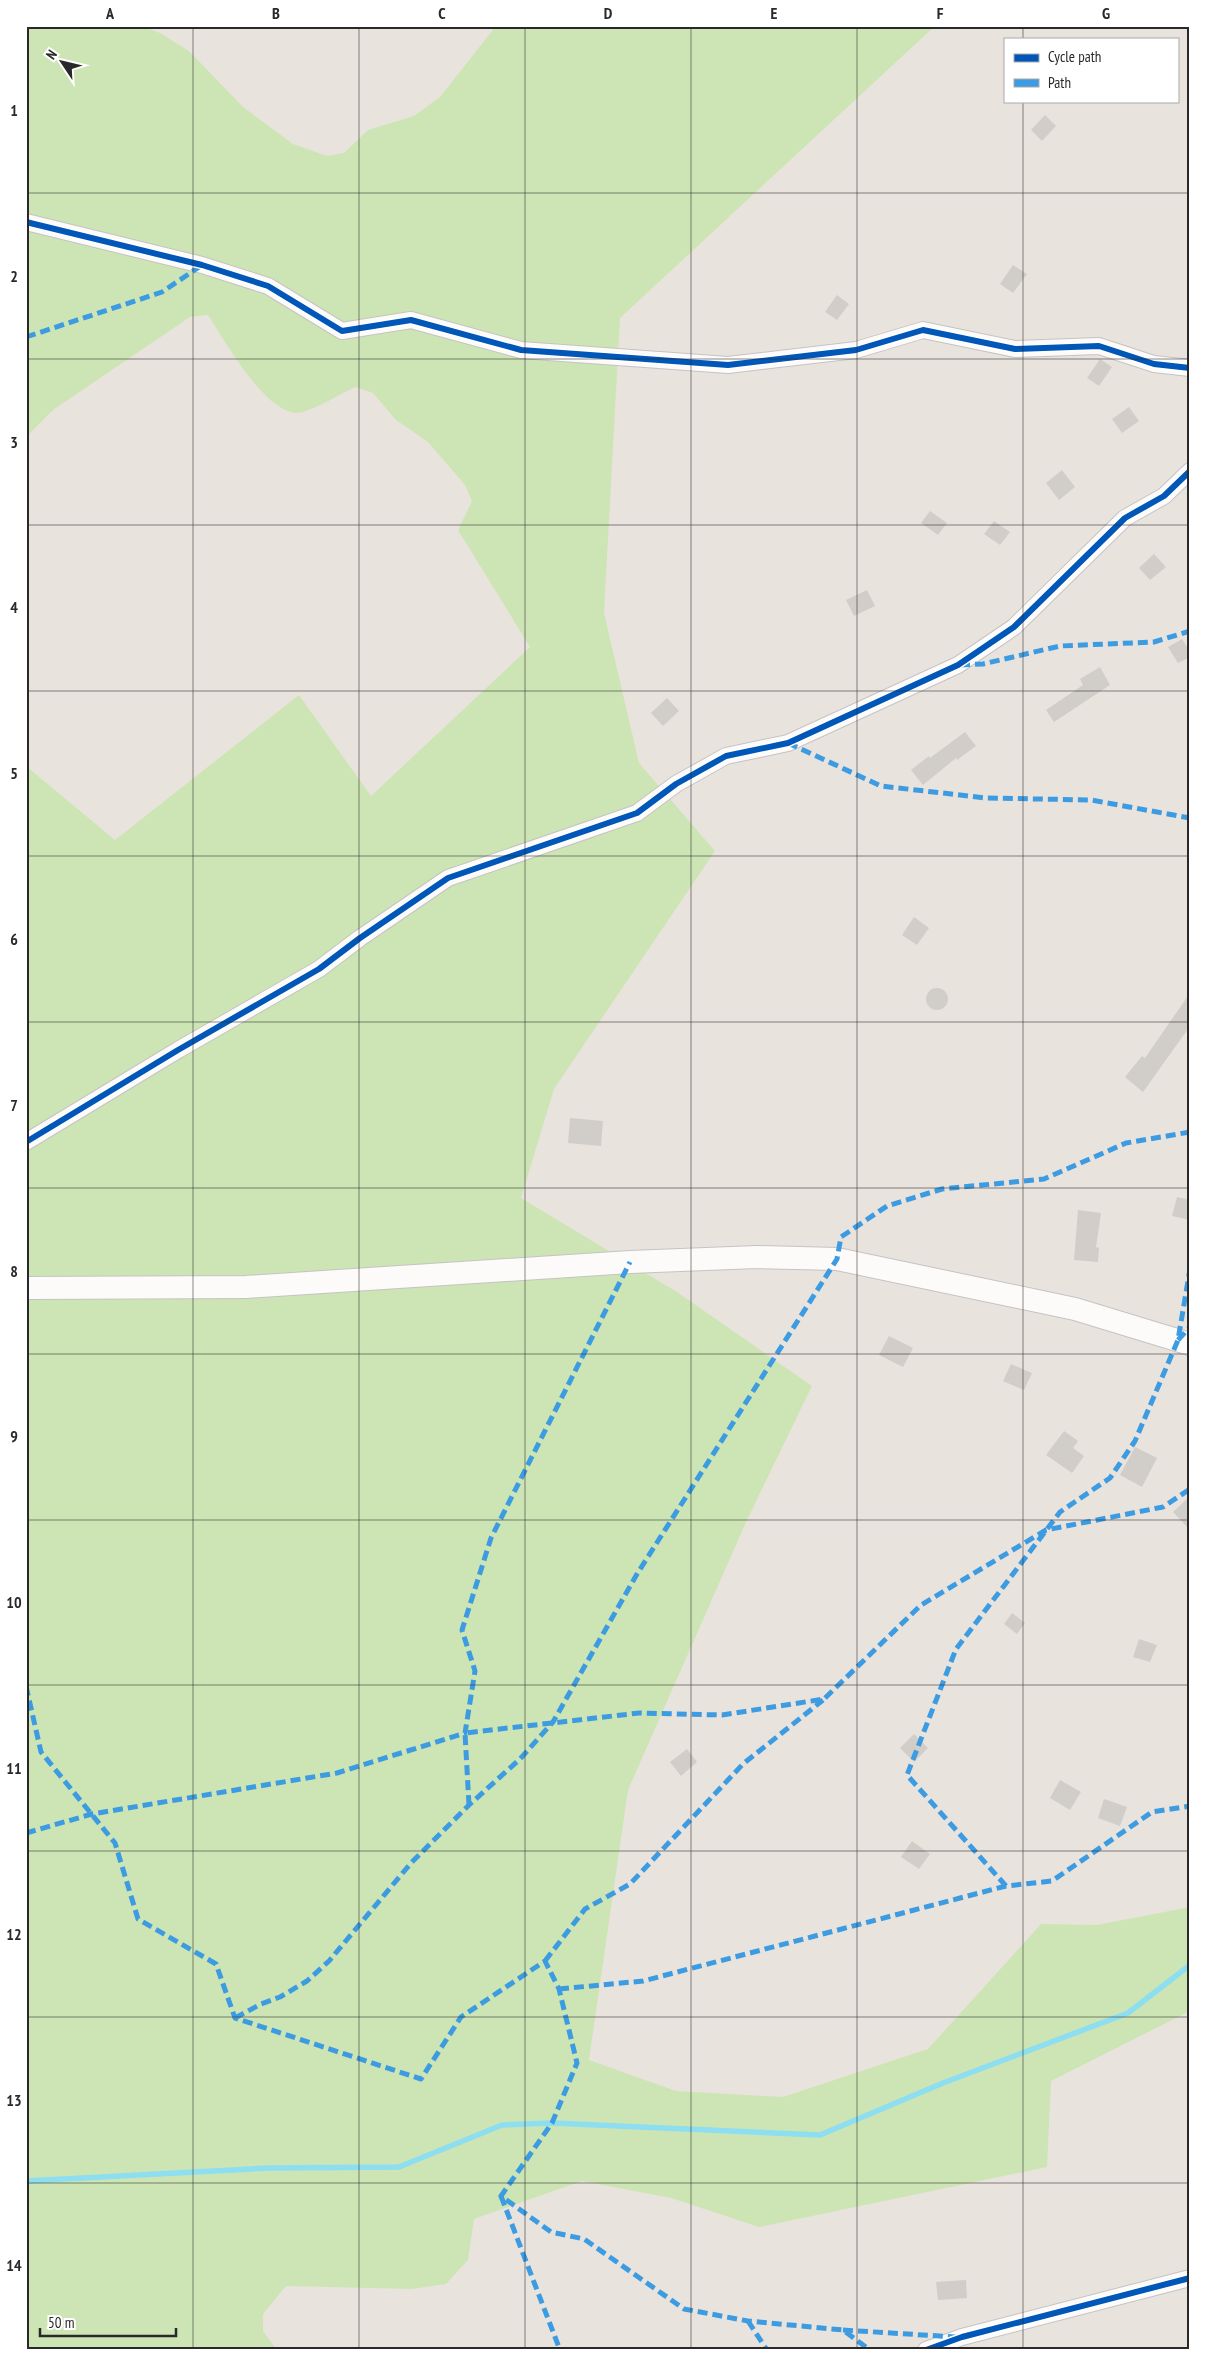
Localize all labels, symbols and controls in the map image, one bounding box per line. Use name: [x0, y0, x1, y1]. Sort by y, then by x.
text: A: [105, 3, 115, 23]
text: B: [272, 3, 280, 23]
text: C: [438, 3, 446, 23]
text: D: [604, 3, 613, 23]
text: E: [771, 3, 778, 23]
text: F: [937, 3, 944, 23]
text: G: [1102, 3, 1110, 23]
north arrow: [38, 38, 88, 88]
legend: [1004, 38, 1178, 102]
text: N: [42, 46, 61, 63]
text: Cycle path: [1048, 47, 1101, 66]
text: Path: [1048, 73, 1071, 92]
text: 1: [10, 100, 18, 120]
text: 2: [10, 266, 18, 286]
text: 3: [10, 432, 18, 452]
text: 4: [10, 597, 18, 617]
text: 5: [10, 763, 18, 783]
text: 6: [10, 929, 18, 949]
text: 7: [10, 1095, 18, 1115]
text: 8: [10, 1261, 18, 1281]
text: 9: [10, 1426, 18, 1446]
text: 10: [6, 1592, 22, 1612]
text: 11: [6, 1758, 22, 1778]
text: 12: [6, 1924, 22, 1944]
text: 13: [6, 2090, 22, 2110]
text: 14: [6, 2255, 22, 2275]
scale bar: [40, 2306, 176, 2338]
text: 50 m: [48, 2313, 74, 2332]

